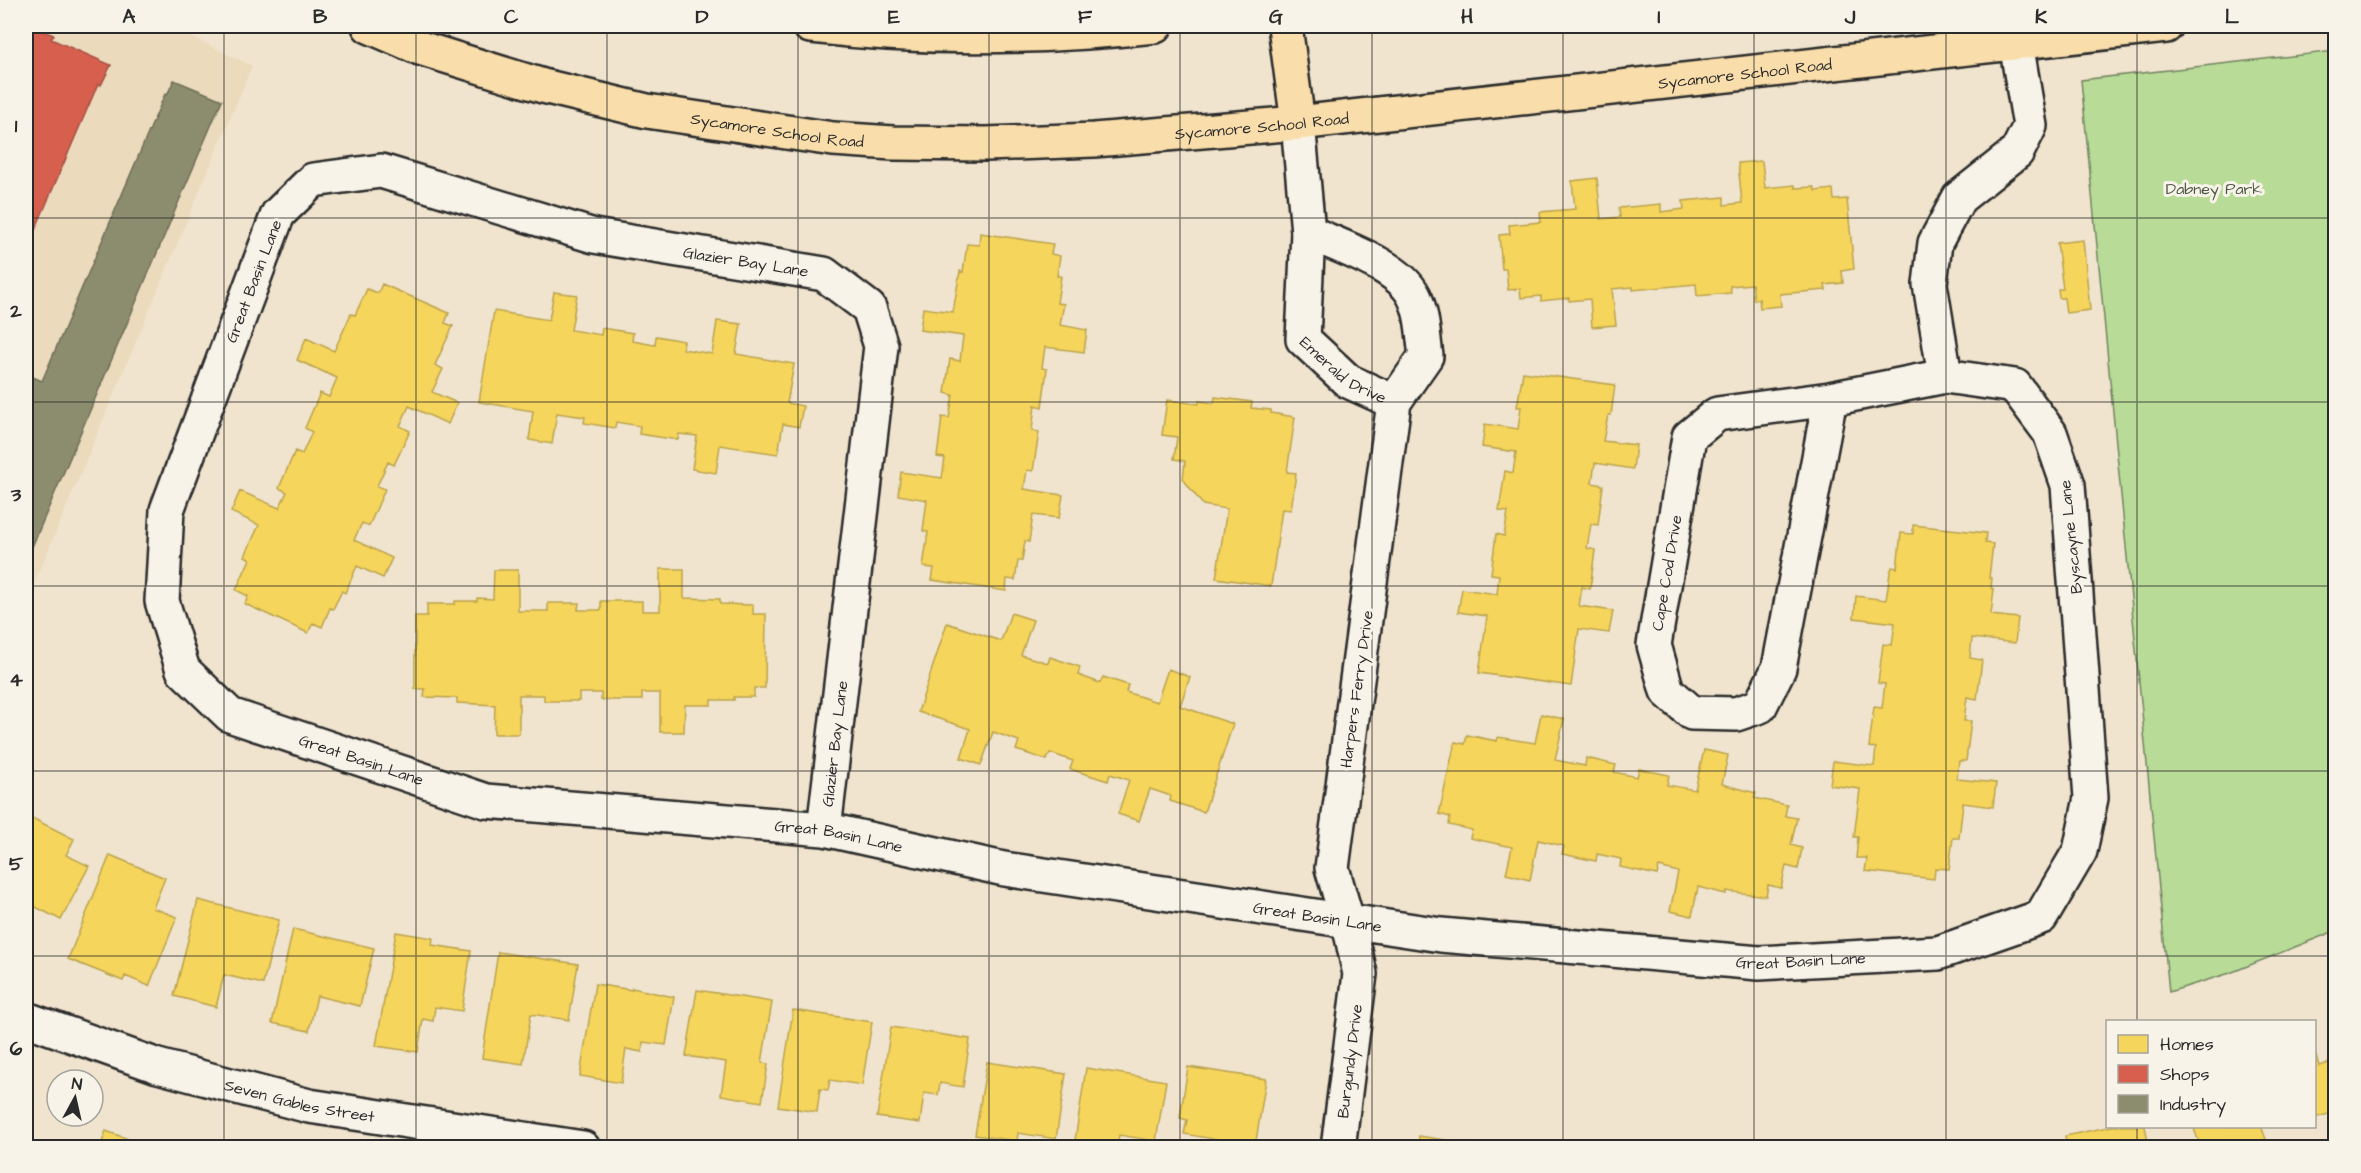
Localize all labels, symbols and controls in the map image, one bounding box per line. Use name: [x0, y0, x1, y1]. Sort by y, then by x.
text: A: [123, 3, 136, 31]
text: B: [313, 3, 328, 31]
text: C: [504, 3, 519, 31]
text: D: [696, 3, 709, 31]
text: E: [888, 3, 900, 31]
text: F: [1078, 3, 1093, 31]
text: G: [1269, 3, 1283, 31]
text: H: [1461, 3, 1473, 31]
text: I: [1657, 3, 1661, 31]
text: J: [1844, 3, 1856, 31]
text: K: [2035, 3, 2048, 31]
text: L: [2225, 3, 2239, 31]
street label: Sycamore School Road: [1657, 53, 1833, 95]
street label: Sycamore School Road: [1174, 107, 1350, 145]
street label: Sycamore School Road: [689, 108, 865, 153]
text: 1: [15, 112, 18, 140]
park label: Dabney Park: [2166, 178, 2262, 201]
street label: Great Basin Lane: [220, 216, 288, 346]
street label: Glazier Bay Lane: [681, 241, 810, 284]
text: 2: [9, 297, 22, 325]
street label: Emerald Drive: [1295, 332, 1390, 409]
street label: Byscayne Lane: [2054, 479, 2089, 595]
text: 3: [10, 481, 22, 509]
street label: Cape Cod Drive: [1647, 513, 1688, 632]
street label: Harpers Ferry Drive: [1335, 609, 1380, 769]
text: 4: [9, 666, 23, 694]
street label: Glazier Bay Lane: [817, 679, 853, 808]
street label: Great Basin Lane: [296, 729, 427, 791]
street label: Great Basin Lane: [774, 815, 905, 858]
text: 5: [9, 850, 24, 878]
street label: Great Basin Lane: [1252, 897, 1384, 938]
street label: Great Basin Lane: [1735, 947, 1867, 975]
street label: Burgundy Drive: [1332, 1003, 1369, 1119]
legend: [2106, 1020, 2316, 1128]
text: Homes: [2160, 1032, 2214, 1057]
text: 6: [10, 1035, 23, 1063]
text: Shops: [2160, 1062, 2210, 1087]
north arrow: [45, 1068, 105, 1128]
text: N: [70, 1073, 83, 1096]
street label: Seven Gables Street: [222, 1074, 377, 1128]
text: Industry: [2160, 1092, 2226, 1118]

